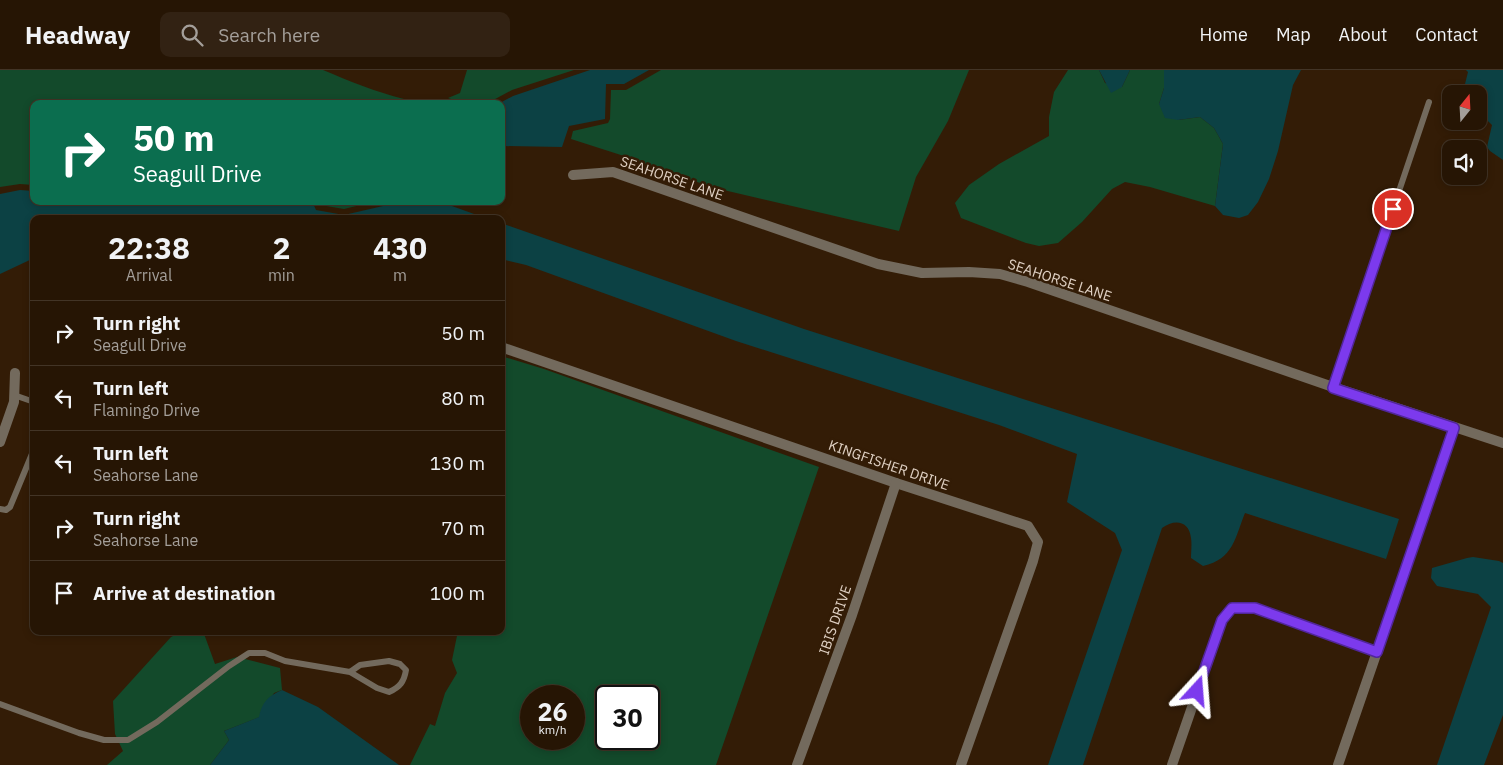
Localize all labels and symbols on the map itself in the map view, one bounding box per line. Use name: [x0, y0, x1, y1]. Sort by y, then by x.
north arrow: [1442, 85, 1488, 130]
street label: SEAHORSE LANE: [618, 152, 726, 204]
pin: [1372, 188, 1414, 230]
street label: SEAHORSE LANE: [1006, 255, 1114, 305]
street label: KINGFISHER DRIVE: [826, 436, 952, 494]
street label: IBIS DRIVE: [815, 583, 855, 657]
position arrow: [1170, 664, 1222, 716]
speed limit sign: 30: [595, 685, 660, 750]

